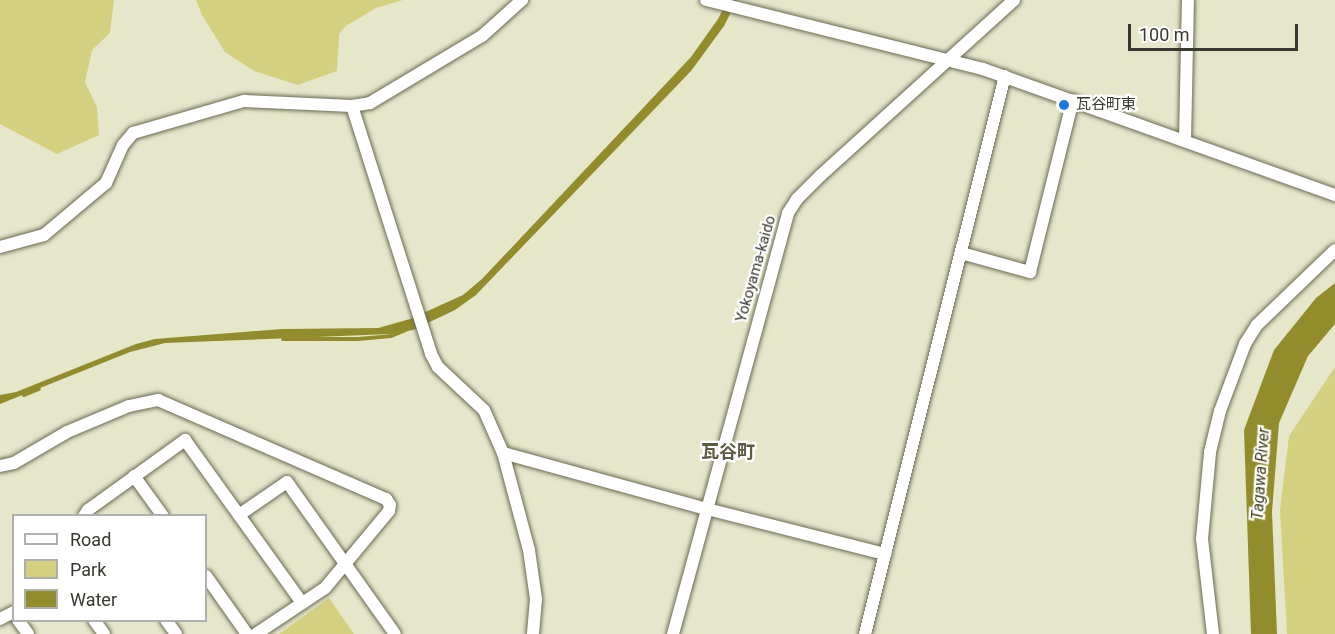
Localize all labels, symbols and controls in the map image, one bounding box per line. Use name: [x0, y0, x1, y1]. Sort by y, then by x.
scale bar: [1131, 12, 1300, 50]
text: 100 m: [1139, 24, 1190, 45]
place label: 瓦谷町東: [1076, 96, 1136, 114]
marker: 瓦谷町東: [1057, 98, 1071, 112]
street label: Yokoyama-kaido: [732, 214, 780, 324]
water label: Tagawa River: [1248, 427, 1274, 521]
district label: 瓦谷町: [701, 441, 755, 463]
legend: [12, 514, 207, 622]
text: Road: [70, 529, 111, 550]
text: Park: [70, 559, 106, 580]
text: Water: [70, 589, 117, 610]

